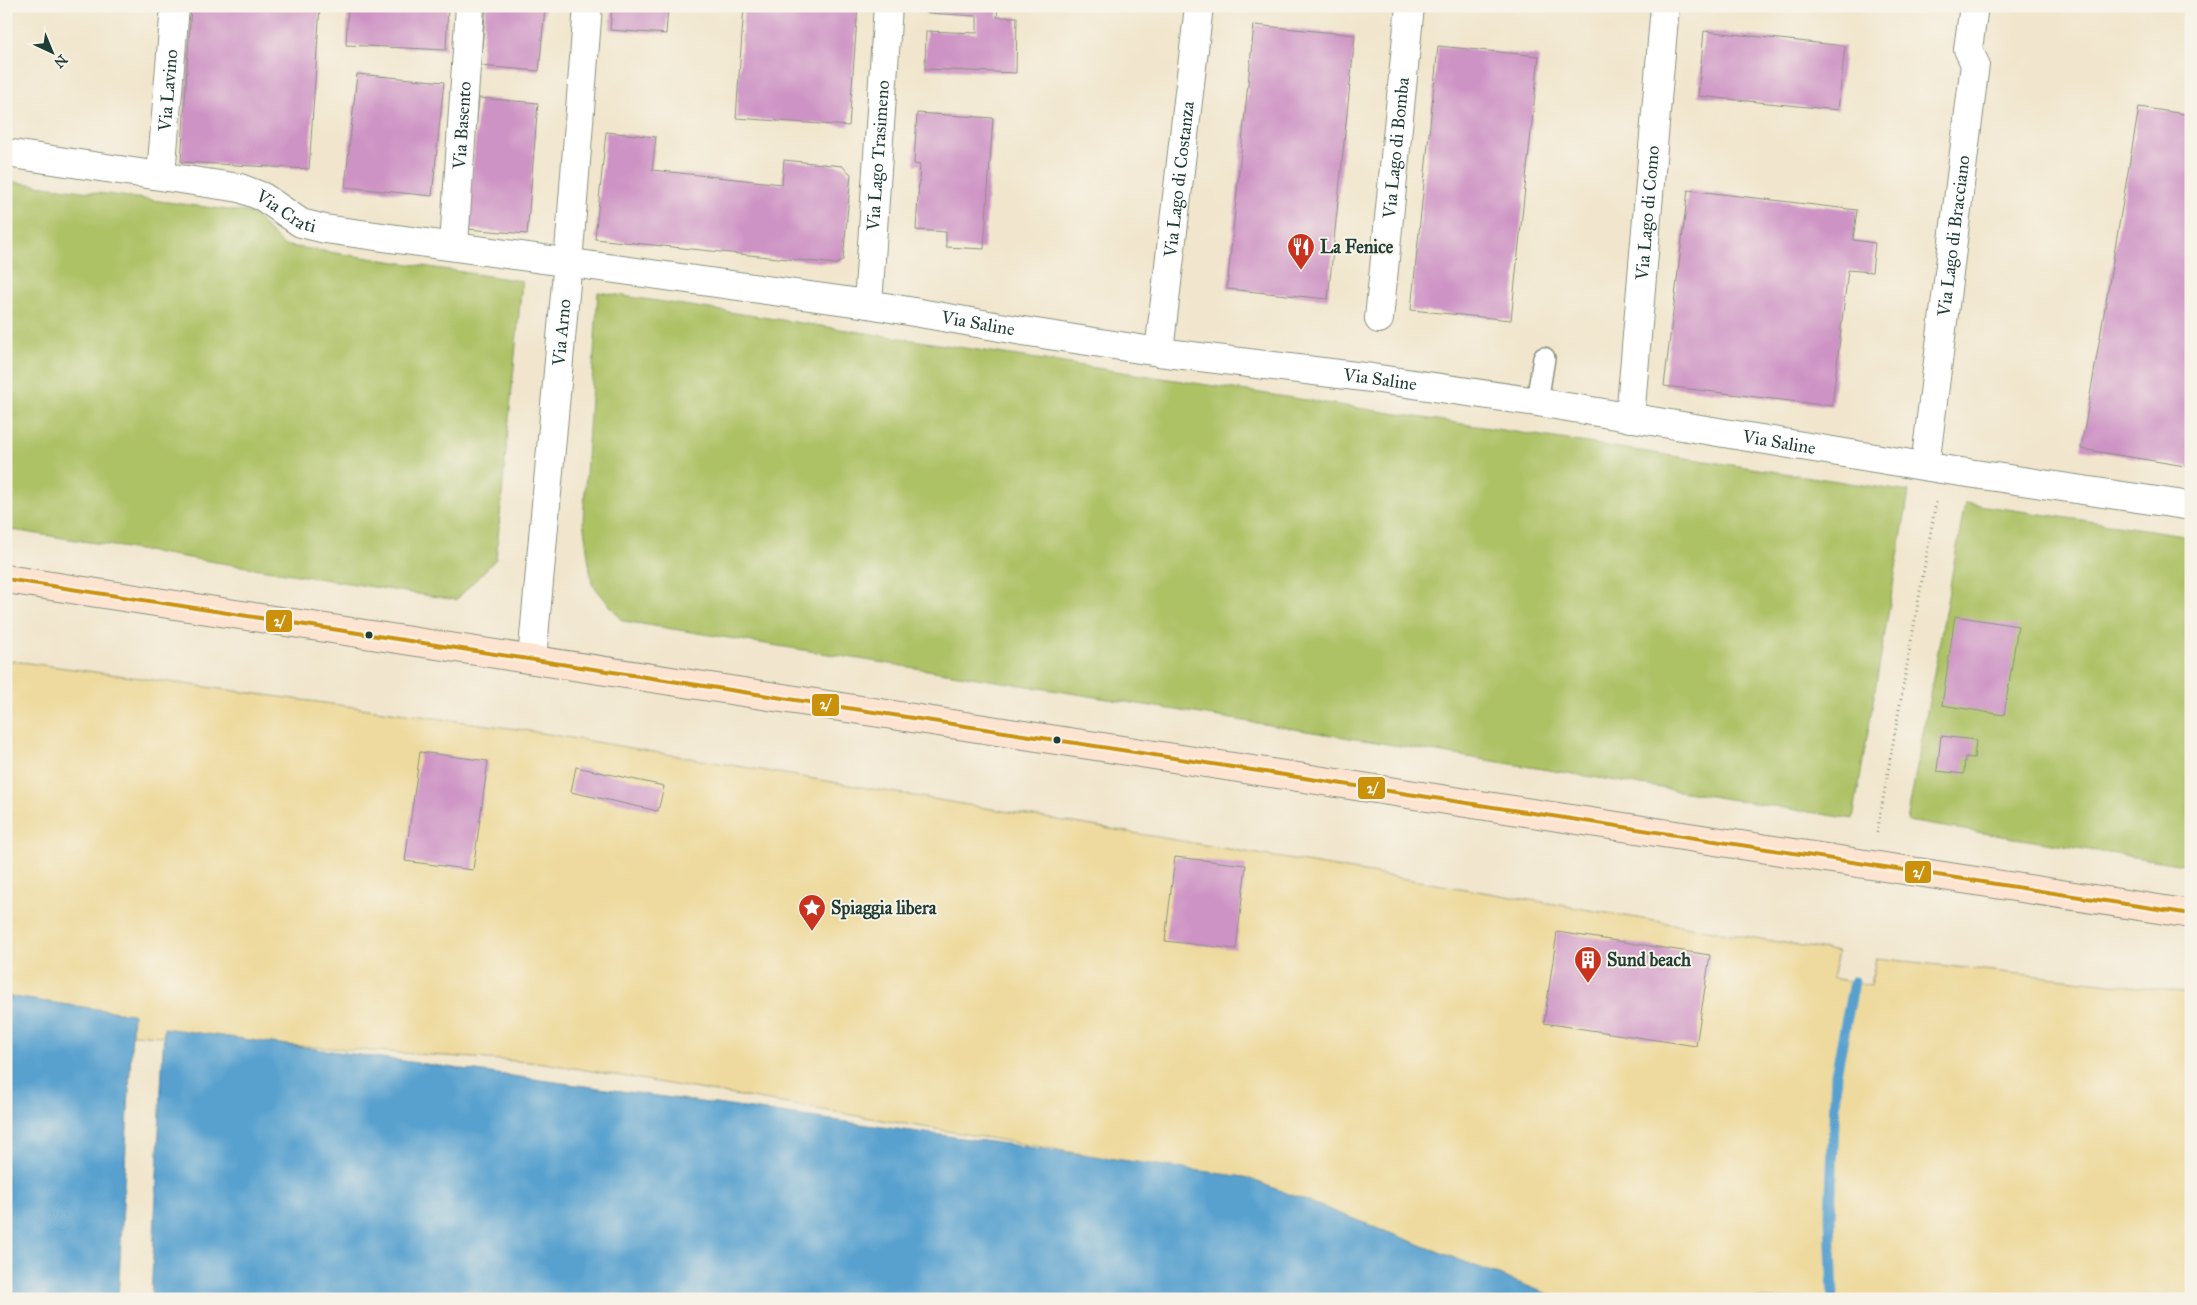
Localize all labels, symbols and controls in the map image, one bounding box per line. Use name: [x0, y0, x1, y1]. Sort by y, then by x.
north arrow: [28, 28, 78, 78]
street label: Via Lavino: [154, 48, 182, 133]
text: N: [50, 51, 71, 71]
street label: Via Lago di Bomba: [1378, 76, 1414, 220]
street label: Via Lago Trasimeno: [862, 79, 894, 232]
street label: Via Basento: [448, 81, 476, 171]
street label: Via Lago di Costanza: [1159, 99, 1199, 259]
street label: Via Lago di Como: [1631, 145, 1664, 282]
street label: Via Lago di Bracciano: [1933, 154, 1975, 319]
street label: Via Crati: [251, 184, 318, 237]
restaurant icon: La Fenice: [1286, 232, 1316, 271]
place label: La Fenice: [1320, 236, 1394, 258]
street label: Via Arno: [547, 298, 576, 368]
street label: Via Saline: [939, 306, 1016, 340]
street label: Via Saline: [1341, 363, 1418, 395]
street label: Via Saline: [1740, 425, 1817, 459]
line badge: 2/: [265, 609, 293, 633]
text: 2/: [274, 613, 287, 630]
unlabelled marker: [364, 630, 374, 640]
line badge: 2/: [811, 693, 840, 717]
text: 2/: [820, 696, 833, 713]
unlabelled marker: [1052, 735, 1062, 745]
line badge: 2/: [1357, 776, 1386, 800]
text: 2/: [1367, 780, 1380, 797]
line badge: 2/: [1904, 860, 1932, 884]
text: 2/: [1913, 864, 1926, 881]
place icon: Spiaggia libera: [797, 893, 827, 932]
place label: Spiaggia libera: [831, 897, 937, 920]
building icon: Sund beach: [1573, 945, 1603, 984]
place label: Sund beach: [1607, 949, 1692, 971]

